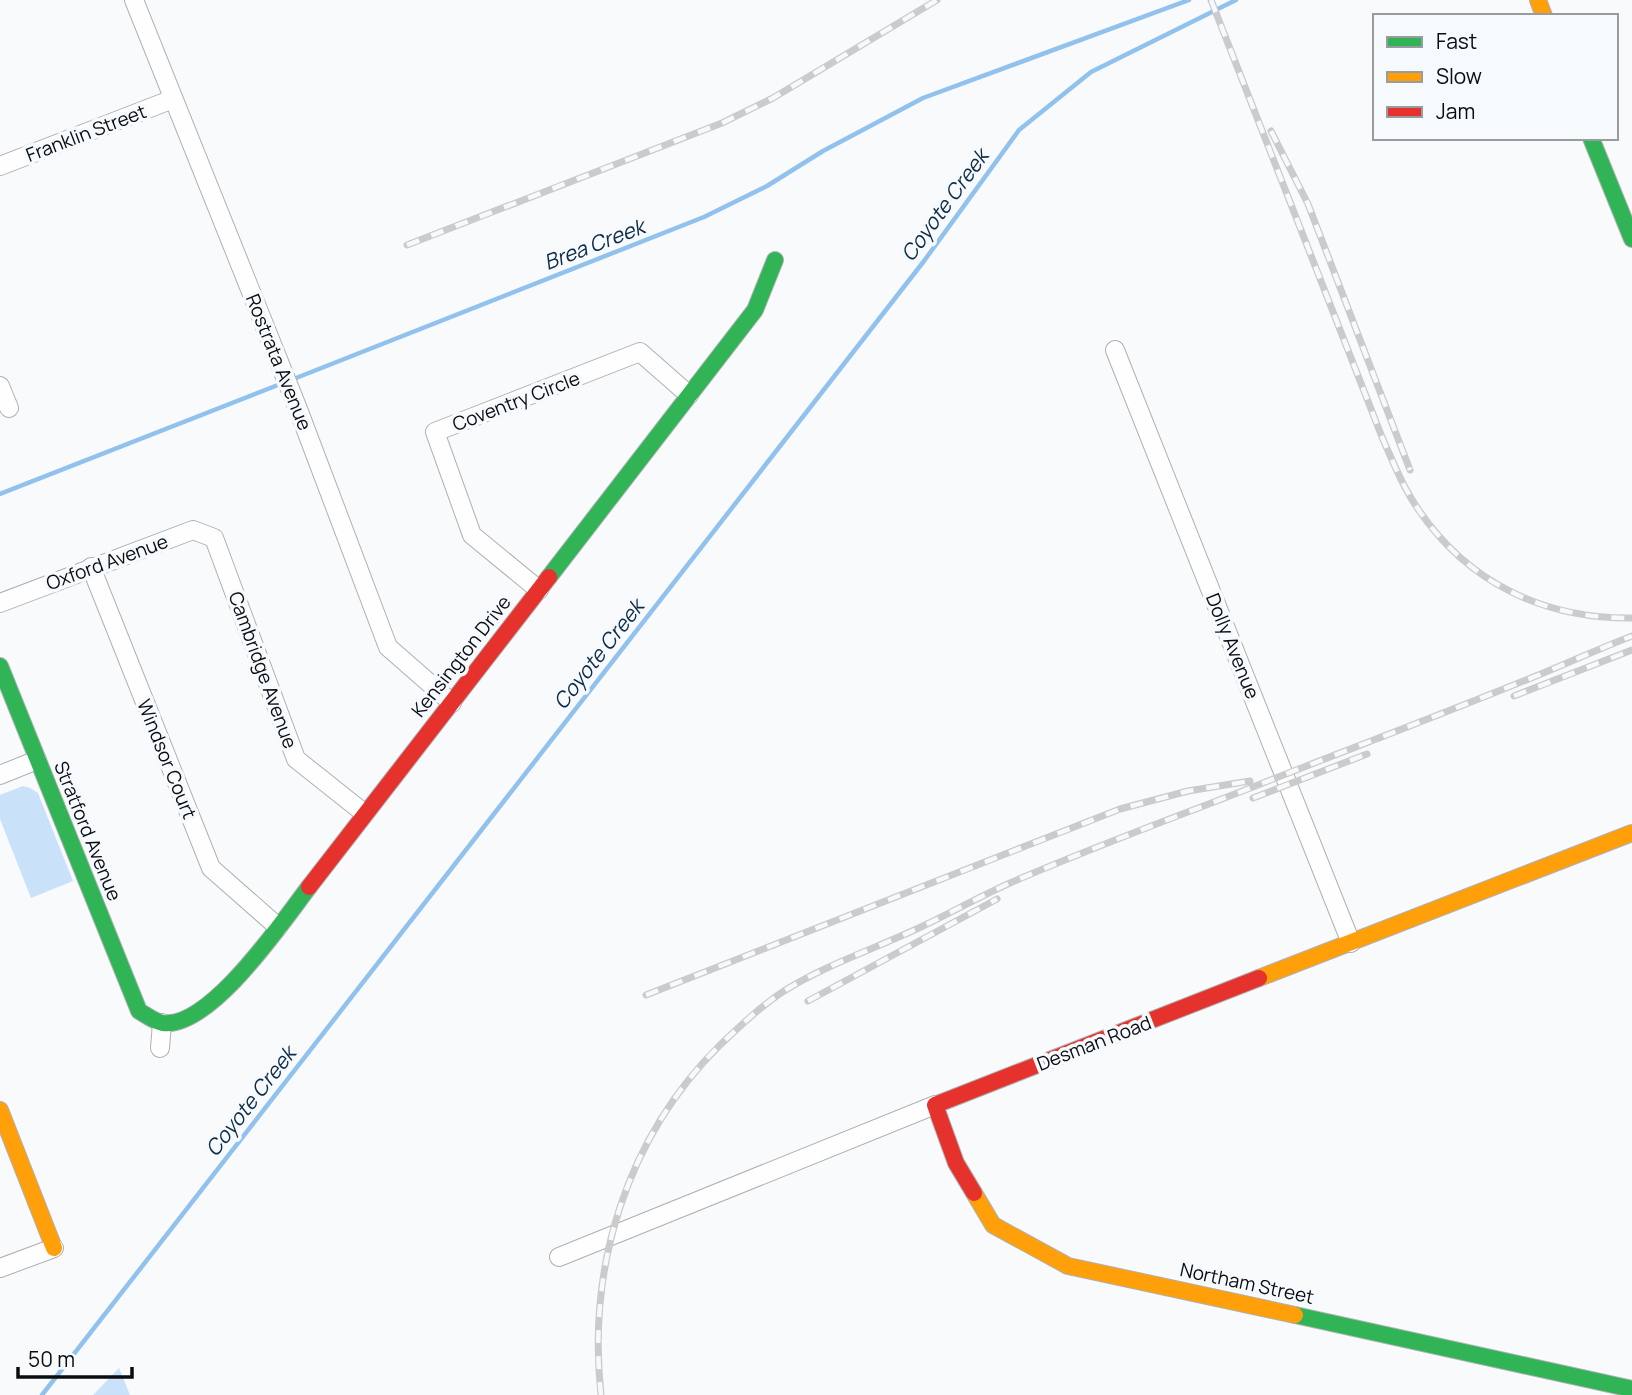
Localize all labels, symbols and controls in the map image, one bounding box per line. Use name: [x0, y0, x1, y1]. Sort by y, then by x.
legend: [1373, 14, 1618, 140]
text: Fast: [1436, 27, 1477, 55]
text: Slow: [1436, 62, 1482, 90]
text: Jam: [1436, 97, 1475, 125]
street label: Franklin Street: [22, 98, 150, 168]
water label: Coyote Creek: [894, 141, 996, 267]
water label: Brea Creek: [540, 211, 651, 276]
street label: Rostrata Avenue: [240, 290, 318, 434]
street label: Coventry Circle: [449, 365, 583, 437]
street label: Oxford Avenue: [43, 528, 171, 596]
street label: Cambridge Avenue: [223, 588, 303, 752]
street label: Dolly Avenue: [1200, 589, 1266, 703]
street label: Kensington Drive: [405, 590, 517, 722]
water label: Coyote Creek: [546, 591, 651, 715]
street label: Windsor Court: [131, 695, 203, 823]
street label: Stratford Avenue: [48, 757, 128, 905]
street label: Desman Road: [1033, 1009, 1155, 1077]
water label: Coyote Creek: [198, 1038, 303, 1162]
street label: Northam Street: [1178, 1256, 1316, 1310]
scale bar: [18, 1336, 131, 1380]
text: 50 m: [28, 1345, 75, 1373]

